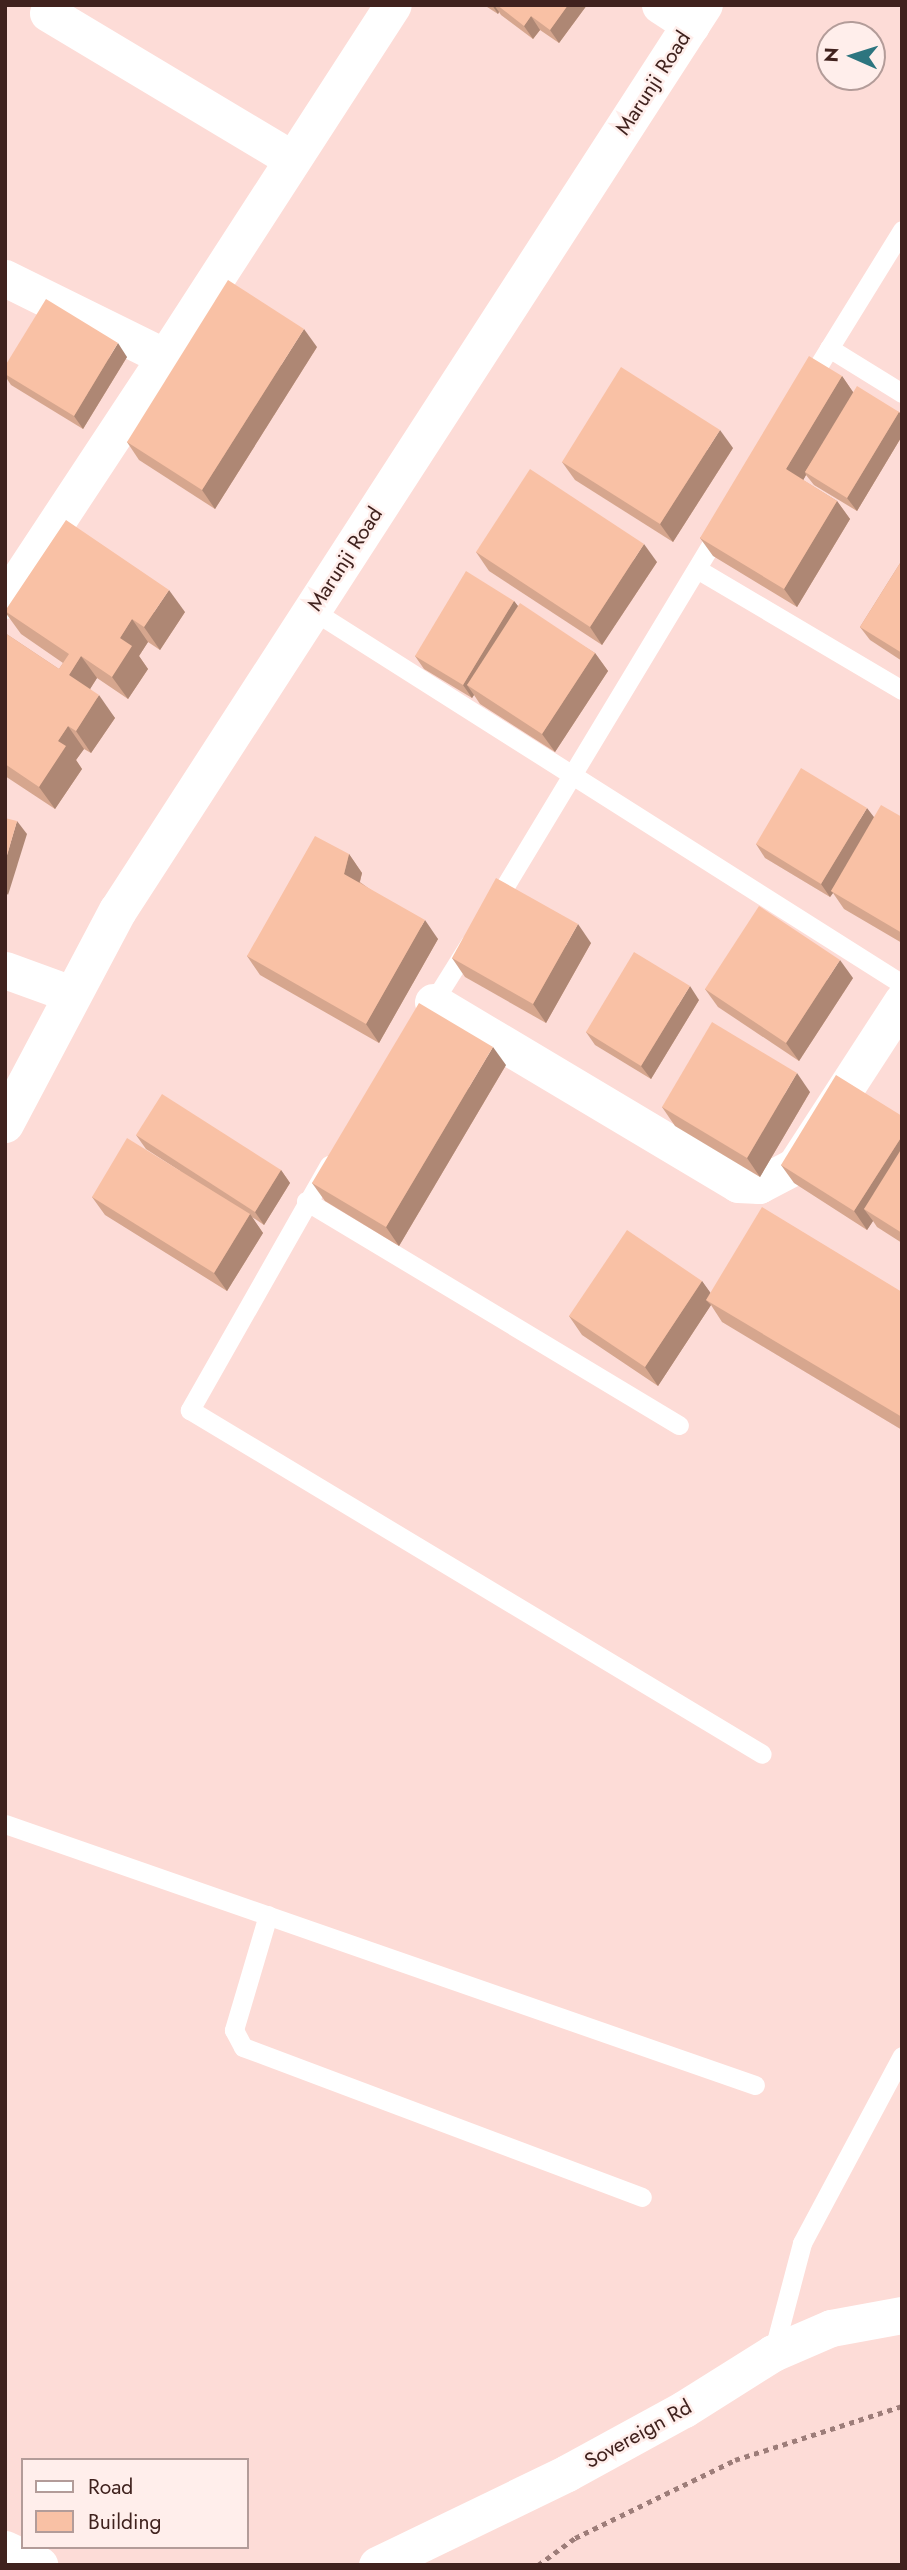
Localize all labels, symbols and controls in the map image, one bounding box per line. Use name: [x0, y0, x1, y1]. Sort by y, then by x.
north arrow: [816, 21, 886, 91]
street label: Marunji Road: [610, 26, 696, 140]
text: N: [818, 47, 845, 63]
street label: Marunji Road: [302, 502, 388, 616]
street label: Sovereign Rd: [580, 2394, 696, 2474]
legend: [21, 2458, 248, 2549]
text: Road: [88, 2472, 133, 2502]
text: Building: [88, 2507, 161, 2537]

